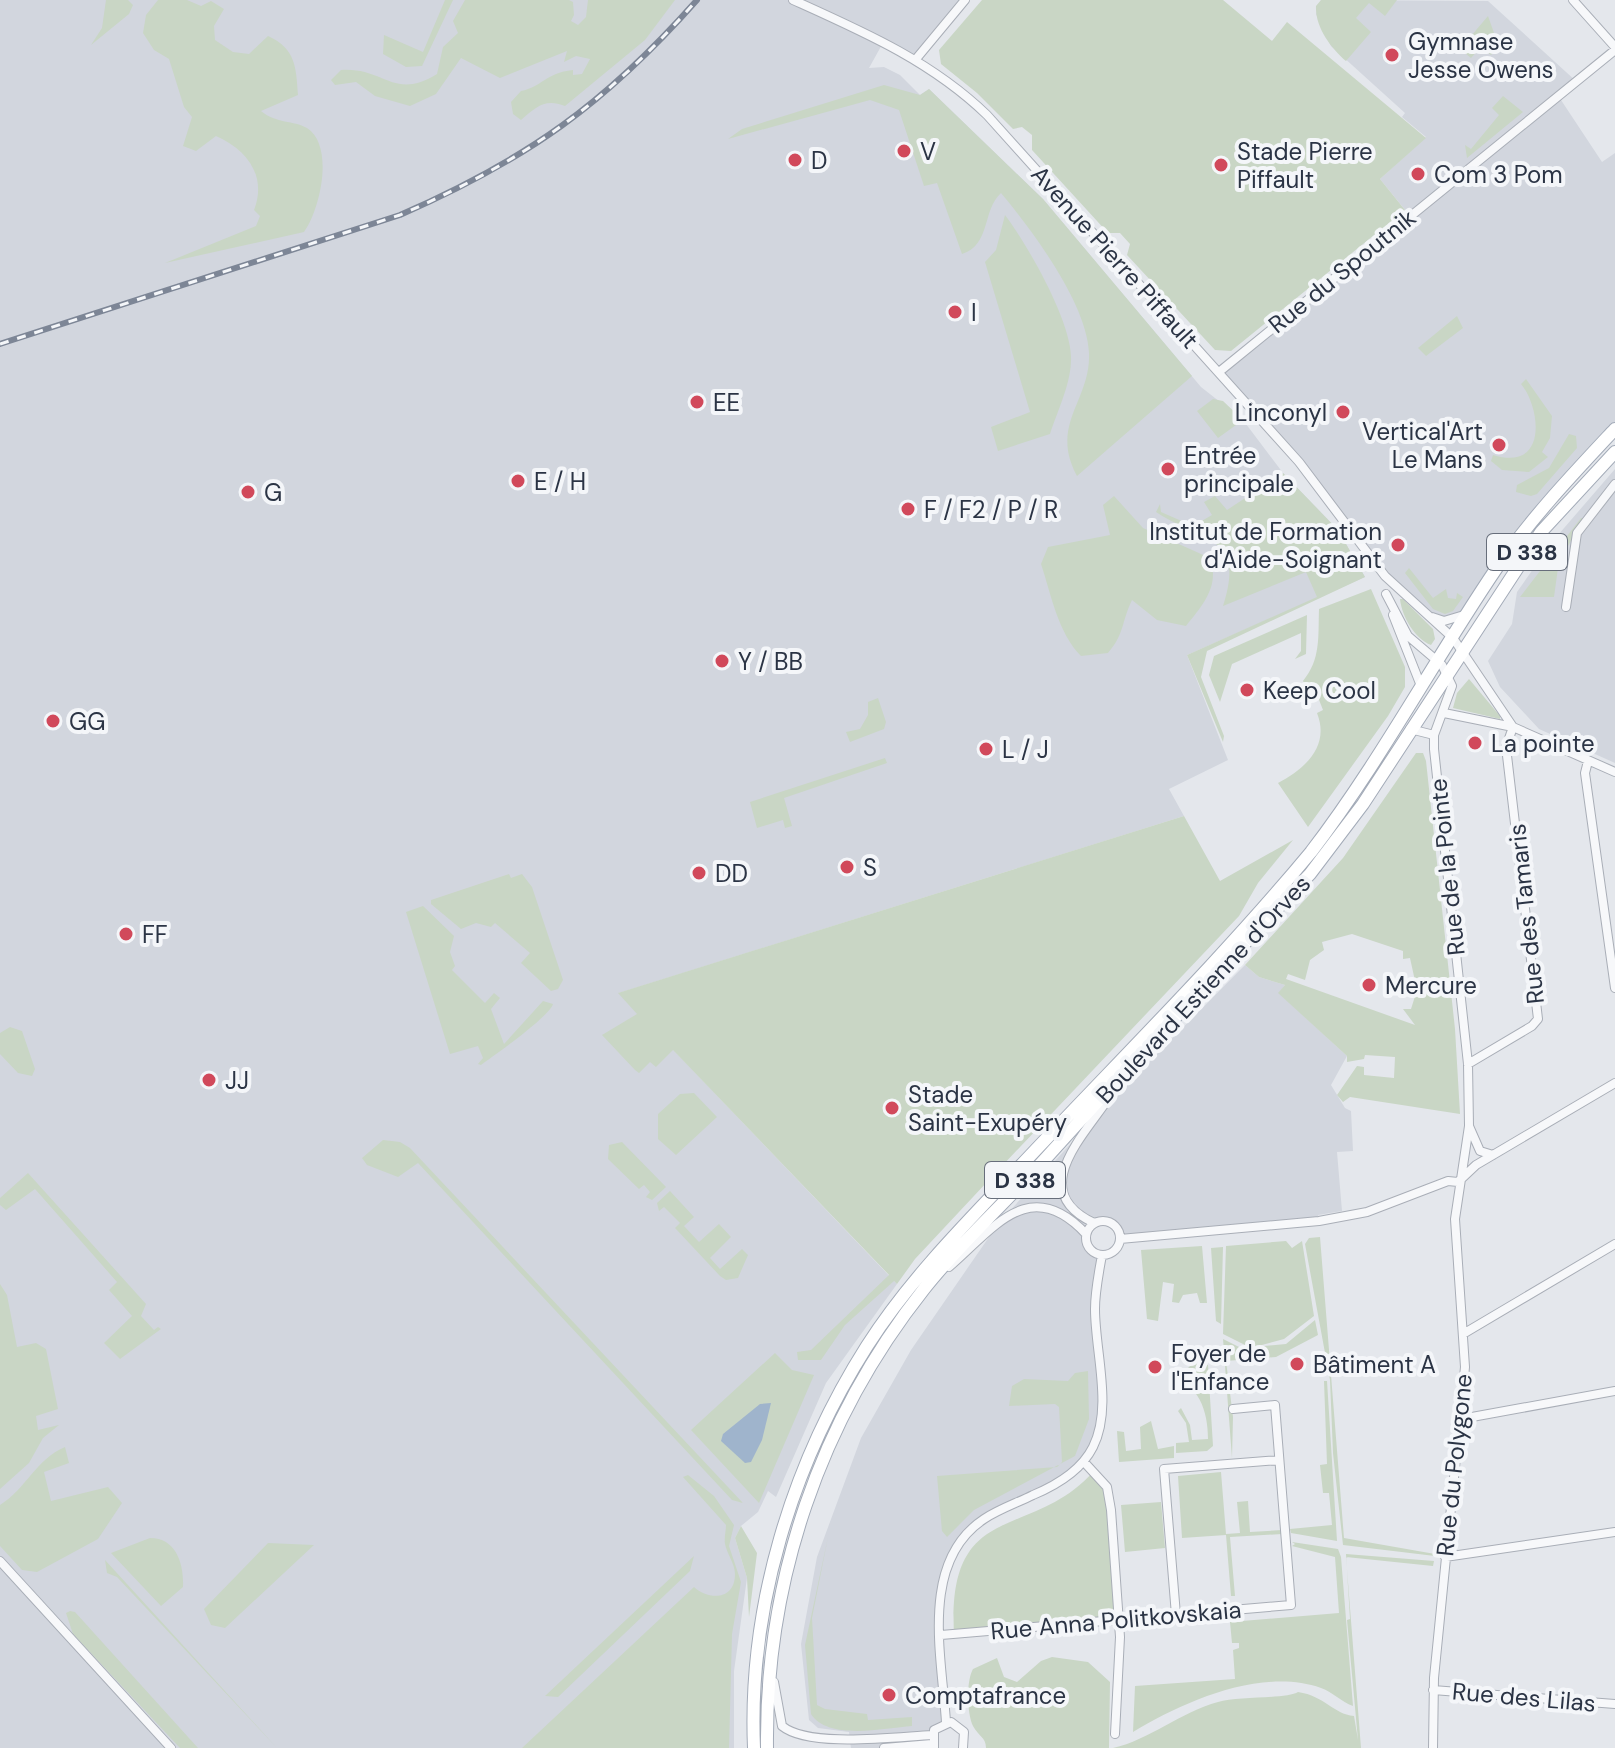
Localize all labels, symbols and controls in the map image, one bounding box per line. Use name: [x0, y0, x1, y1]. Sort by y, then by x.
place label: Gymnase Jesse Owens: [1408, 26, 1554, 85]
marker: Gymnase Jesse Owens: [1383, 46, 1401, 64]
place label: V: [920, 136, 936, 167]
place label: Stade Pierre Piffault: [1237, 136, 1373, 195]
marker: V: [895, 142, 913, 160]
place label: D: [811, 145, 828, 176]
marker: D: [786, 151, 804, 169]
marker: Stade Pierre Piffault: [1212, 156, 1230, 174]
street label: Avenue Pierre Piffault: [1025, 159, 1205, 355]
place label: Com 3 Pom: [1434, 159, 1563, 190]
marker: Com 3 Pom: [1409, 165, 1427, 183]
street label: Rue du Spoutnik: [1262, 202, 1422, 340]
place label: I: [971, 297, 977, 328]
marker: I: [946, 303, 964, 321]
place label: EE: [713, 387, 740, 418]
marker: EE: [688, 393, 706, 411]
place label: Linconyl: [1235, 397, 1327, 428]
marker: Linconyl: [1334, 403, 1352, 421]
place label: Vertical'Art Le Mans: [1362, 416, 1483, 475]
marker: Vertical'Art Le Mans: [1490, 436, 1508, 454]
place label: Entrée principale: [1184, 440, 1294, 499]
marker: Entrée principale: [1159, 460, 1177, 478]
place label: E / H: [534, 466, 586, 497]
marker: E / H: [509, 472, 527, 490]
place label: G: [264, 477, 282, 508]
marker: G: [239, 483, 257, 501]
place label: F / F2 / P / R: [924, 494, 1058, 525]
marker: F / F2 / P / R: [899, 500, 917, 518]
place label: Institut de Formation d'Aide-Soignant: [1149, 516, 1382, 575]
road number: D 338: [1487, 534, 1567, 570]
marker: Institut de Formation d'Aide-Soignant: [1389, 536, 1407, 554]
place label: Y / BB: [738, 646, 803, 677]
marker: Y / BB: [713, 652, 731, 670]
place label: Keep Cool: [1263, 675, 1376, 706]
marker: Keep Cool: [1238, 681, 1256, 699]
place label: GG: [69, 706, 105, 737]
marker: GG: [44, 712, 62, 730]
place label: La pointe: [1491, 728, 1595, 759]
place label: L / J: [1002, 734, 1049, 765]
marker: La pointe: [1466, 734, 1484, 752]
marker: L / J: [977, 740, 995, 758]
street label: Rue de la Pointe: [1422, 777, 1472, 957]
street label: Rue des Tamaris: [1501, 822, 1551, 1006]
place label: S: [863, 852, 877, 883]
place label: DD: [715, 858, 748, 889]
marker: S: [838, 858, 856, 876]
marker: DD: [690, 864, 708, 882]
street label: Boulevard Estienne d'Orves: [1089, 868, 1317, 1110]
place label: FF: [142, 919, 168, 950]
marker: FF: [117, 925, 135, 943]
place label: Mercure: [1385, 970, 1477, 1001]
marker: Mercure: [1360, 976, 1378, 994]
place label: JJ: [225, 1065, 249, 1096]
marker: JJ: [200, 1071, 218, 1089]
place label: Stade Saint-Exupéry: [908, 1079, 1067, 1138]
marker: Stade Saint-Exupéry: [883, 1099, 901, 1117]
road number: D 338: [985, 1162, 1065, 1198]
place label: Foyer de l'Enfance: [1171, 1338, 1269, 1397]
place label: Bâtiment A: [1313, 1349, 1436, 1380]
marker: Bâtiment A: [1288, 1355, 1306, 1373]
marker: Foyer de l'Enfance: [1146, 1358, 1164, 1376]
street label: Rue du Polygone: [1429, 1372, 1479, 1558]
street label: Rue Anna Politkovskaia: [989, 1594, 1243, 1646]
street label: Rue des Lilas: [1451, 1675, 1597, 1719]
place label: Comptafrance: [905, 1680, 1066, 1711]
marker: Comptafrance: [880, 1686, 898, 1704]

